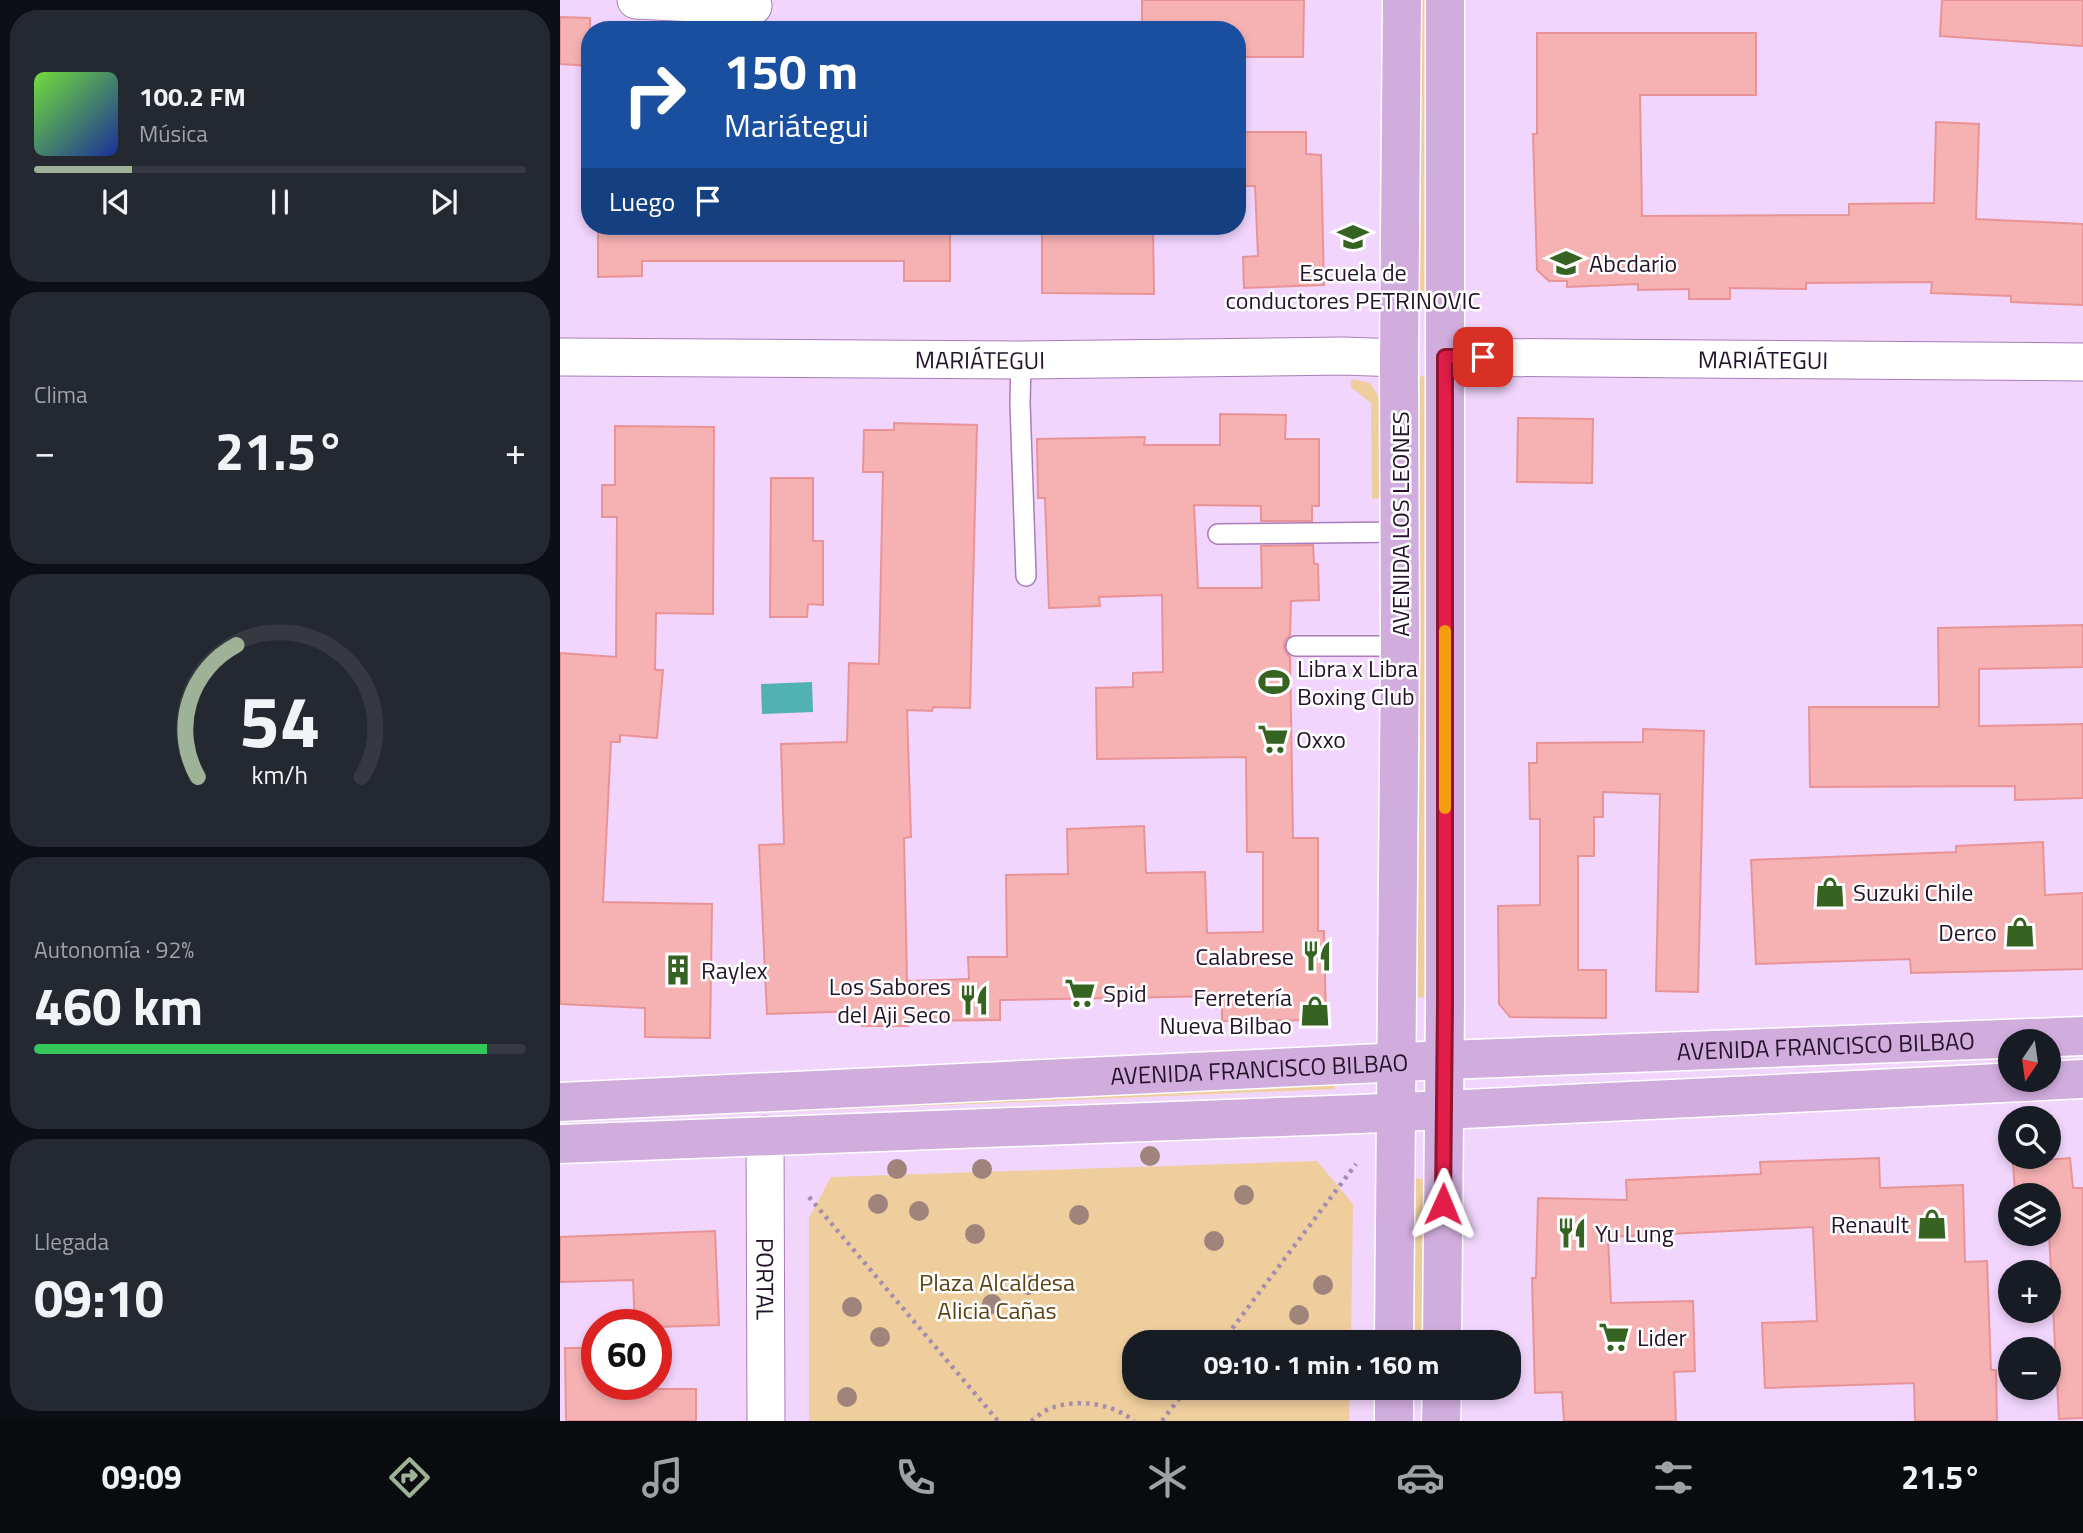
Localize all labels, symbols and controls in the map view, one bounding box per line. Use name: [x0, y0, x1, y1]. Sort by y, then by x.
text: 150 m: [724, 33, 858, 108]
icon: right: [609, 49, 700, 140]
text: 100.2 FM: [139, 77, 246, 116]
text: Mariátegui: [724, 101, 869, 149]
text: Música: [139, 116, 208, 151]
text: Luego: [609, 182, 675, 221]
icon: arrive: [689, 182, 727, 220]
icon: previous: [97, 183, 135, 221]
icon: pause: [261, 183, 299, 221]
icon: next: [425, 183, 463, 221]
school or university icon: Escuela de conductores PETRINOVIC: [1336, 220, 1370, 254]
place label: Abcdario: [1589, 245, 1677, 281]
school or university icon: Abcdario: [1549, 246, 1583, 280]
place label: Escuela de conductores PETRINOVIC: [1225, 254, 1481, 318]
pin: [1453, 327, 1513, 387]
icon: arrive: [1464, 338, 1502, 376]
street label: MARIÁTEGUI: [915, 341, 1045, 378]
street label: MARIÁTEGUI: [1698, 341, 1828, 378]
text: Clima: [34, 377, 88, 412]
text: 21.5°: [215, 411, 345, 490]
street label: AVENIDA LOS LEONES: [1382, 411, 1418, 637]
text: −: [34, 422, 55, 480]
text: +: [505, 422, 526, 480]
place label: Libra x Libra Boxing Club: [1297, 650, 1418, 714]
text: 54: [239, 665, 321, 775]
sports icon: Libra x Libra Boxing Club: [1257, 665, 1291, 699]
place label: Oxxo: [1296, 721, 1346, 757]
supermarket icon: Oxxo: [1256, 722, 1290, 756]
text: km/h: [252, 755, 308, 793]
place label: Suzuki Chile: [1853, 874, 1973, 910]
shop icon: Suzuki Chile: [1813, 875, 1847, 909]
place label: Derco: [1938, 914, 1997, 950]
shop icon: Derco: [2003, 915, 2037, 949]
text: Autonomía · 92%: [34, 932, 194, 967]
place label: Calabrese: [1195, 938, 1294, 974]
restaurant icon: Calabrese: [1300, 939, 1334, 973]
place label: Raylex: [701, 952, 768, 988]
building icon: Raylex: [661, 953, 695, 987]
text: 460 km: [34, 966, 203, 1045]
place label: Los Sabores del Aji Seco: [829, 968, 951, 1032]
place label: Spid: [1103, 975, 1147, 1011]
supermarket icon: Spid: [1063, 976, 1097, 1010]
place label: Ferretería Nueva Bilbao: [1160, 979, 1292, 1043]
restaurant icon: Los Sabores del Aji Seco: [957, 983, 991, 1017]
shop icon: Ferretería Nueva Bilbao: [1298, 994, 1332, 1028]
street label: AVENIDA FRANCISCO BILBAO: [1676, 1022, 1975, 1069]
north arrow: [1998, 1029, 2062, 1092]
map controls: [1998, 1029, 2061, 1400]
street label: AVENIDA FRANCISCO BILBAO: [1109, 1044, 1409, 1094]
button: search: [1998, 1106, 2061, 1169]
position arrow: [1406, 1167, 1480, 1241]
button: layers: [1998, 1183, 2061, 1246]
place label: Renault: [1831, 1206, 1910, 1242]
shop icon: Renault: [1915, 1207, 1949, 1241]
place label: Yu Lung: [1595, 1215, 1674, 1251]
restaurant icon: Yu Lung: [1555, 1216, 1589, 1250]
text: Llegada: [34, 1224, 109, 1259]
street label: PORTAL: [747, 1238, 784, 1321]
text: 09:10: [34, 1258, 164, 1337]
button: +: [1998, 1260, 2061, 1323]
park label: Plaza Alcaldesa Alicia Cañas: [919, 1264, 1075, 1328]
speed limit sign: 60: [581, 1309, 672, 1400]
place label: Lider: [1637, 1319, 1687, 1355]
supermarket icon: Lider: [1597, 1320, 1631, 1354]
button: −: [1998, 1337, 2061, 1400]
text: 09:10 · 1 min · 160 m: [1204, 1345, 1439, 1384]
text: 09:09: [102, 1453, 182, 1501]
icon: directions: [385, 1453, 434, 1502]
icon: music: [638, 1453, 687, 1502]
icon: phone: [891, 1453, 940, 1502]
icon: climate: [1143, 1453, 1192, 1502]
icon: car: [1396, 1453, 1445, 1502]
icon: filters: [1649, 1453, 1698, 1502]
text: 21.5°: [1901, 1453, 1981, 1501]

